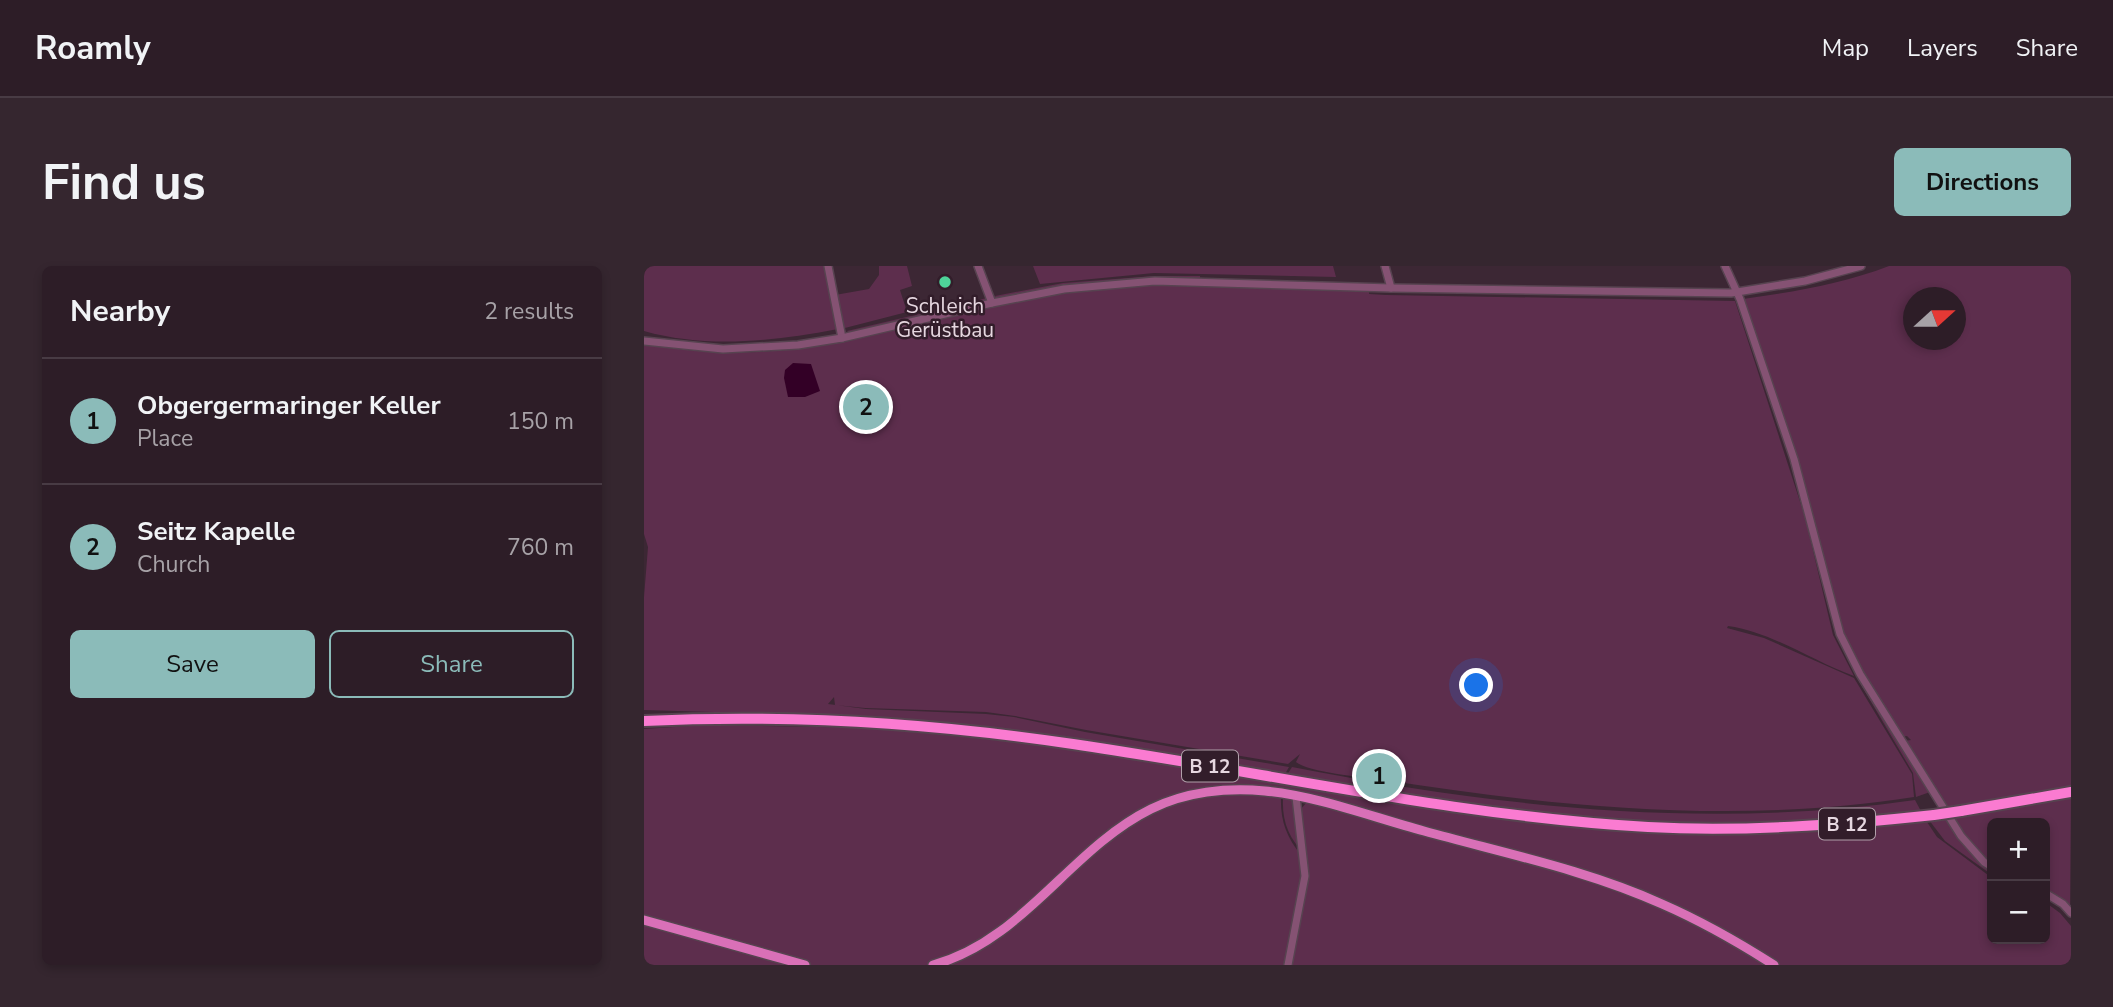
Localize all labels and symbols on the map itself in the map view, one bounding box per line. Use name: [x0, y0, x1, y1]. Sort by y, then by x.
marker: Schleich Gerüstbau: [937, 274, 953, 290]
north arrow: [1903, 287, 1966, 350]
place label: Schleich Gerüstbau: [896, 292, 994, 344]
pin: 2: [843, 381, 889, 433]
your location: [1459, 668, 1493, 702]
pin: 1: [1356, 750, 1402, 802]
road number: B 12: [1182, 751, 1238, 782]
road number: B 12: [1819, 808, 1875, 839]

